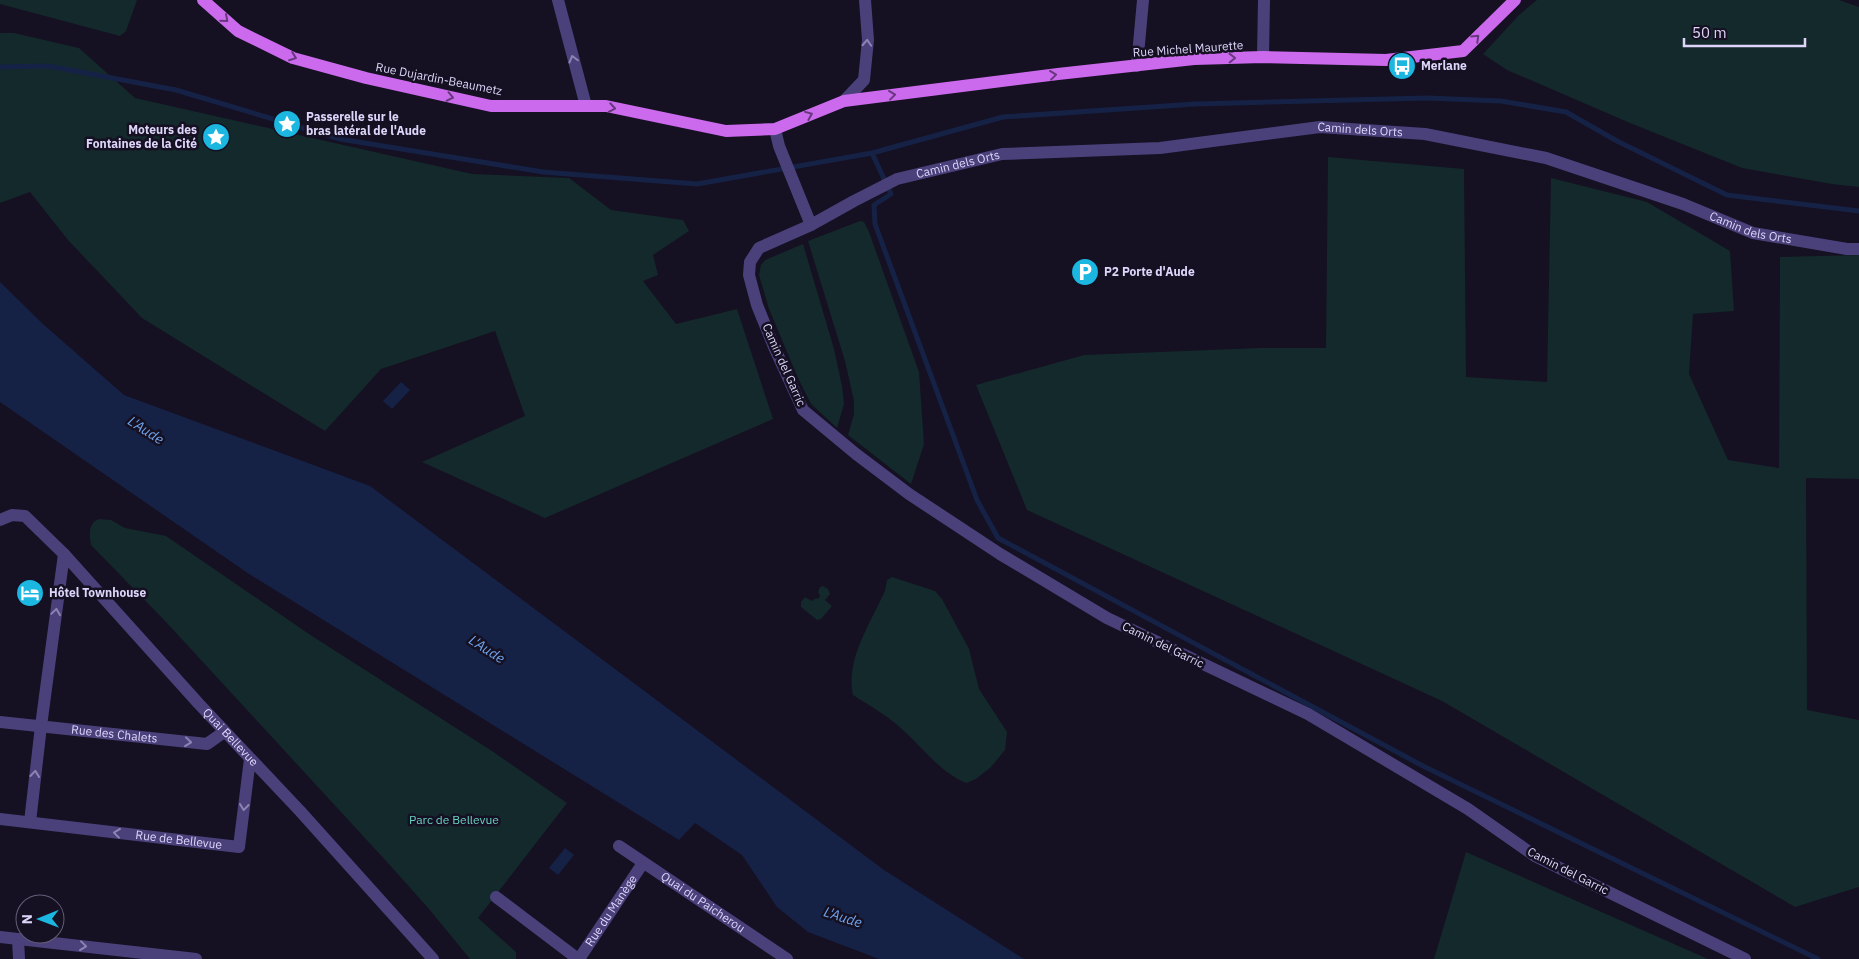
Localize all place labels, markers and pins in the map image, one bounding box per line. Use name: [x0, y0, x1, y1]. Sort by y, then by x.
bus stop icon: Merlane: [1387, 51, 1417, 81]
place label: Merlane: [1421, 58, 1467, 73]
place icon: Passerelle sur le bras latéral de l'Aude: [272, 109, 302, 139]
place label: Passerelle sur le bras latéral de l'Aude: [306, 109, 426, 138]
place label: Moteurs des Fontaines de la Cité: [86, 122, 197, 151]
place icon: Moteurs des Fontaines de la Cité: [201, 122, 231, 152]
parking icon: P2 Porte d'Aude: [1070, 257, 1100, 287]
place label: P2 Porte d'Aude: [1104, 264, 1195, 279]
hotel icon: Hôtel Townhouse: [15, 578, 45, 608]
place label: Hôtel Townhouse: [49, 585, 146, 600]

